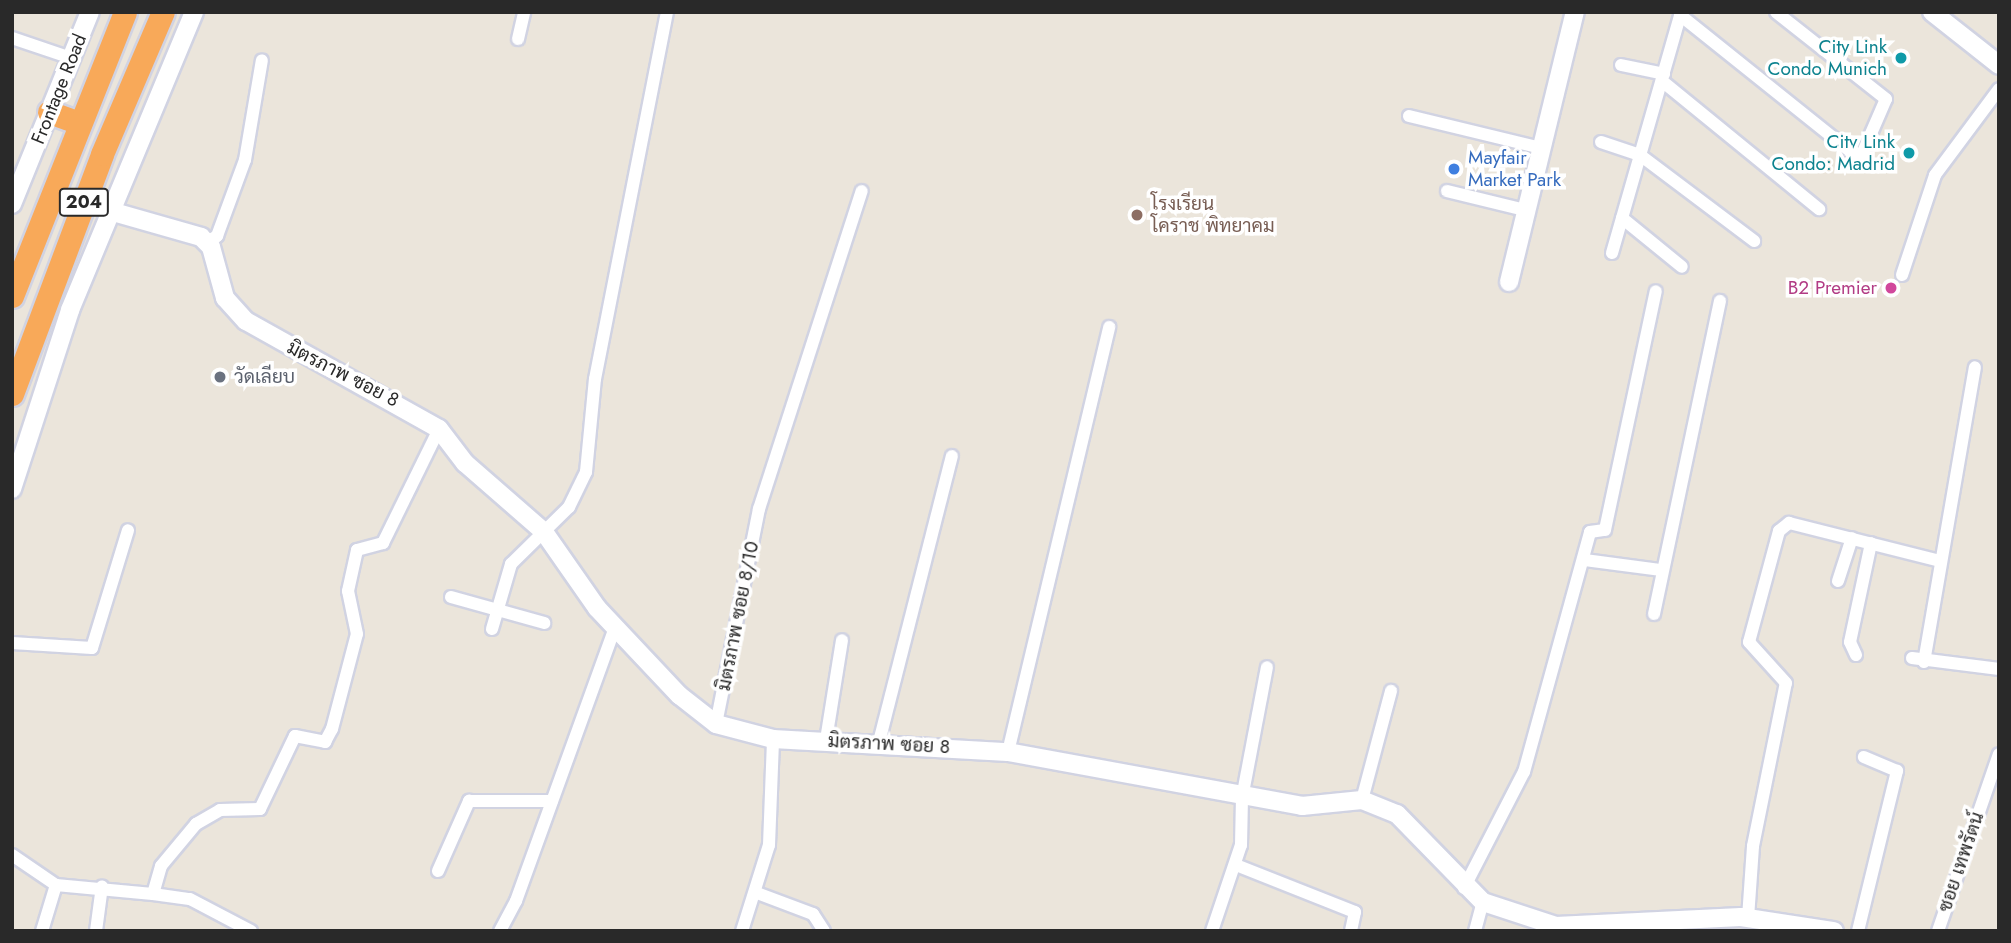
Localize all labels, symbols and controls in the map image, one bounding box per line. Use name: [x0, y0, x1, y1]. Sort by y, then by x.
street label: Frontage Road: [27, 31, 91, 147]
place label: City Link Condo Munich: [1767, 36, 1887, 80]
marker: City Link Condo Munich: [1893, 50, 1909, 66]
place label: City Link Condo: Madrid: [1771, 131, 1895, 175]
marker: City Link Condo: Madrid: [1901, 145, 1917, 161]
place label: Mayfair Market Park: [1468, 147, 1561, 191]
marker: Mayfair Market Park: [1446, 161, 1462, 177]
road number: 204: [58, 188, 110, 216]
place label: โรงเรียน โคราช พิทยาคม: [1151, 193, 1275, 237]
marker: โรงเรียน โคราช พิทยาคม: [1129, 207, 1145, 223]
place label: B2 Premier: [1788, 277, 1877, 299]
marker: B2 Premier: [1883, 280, 1899, 296]
street label: มิตรภาพ ซอย 8: [283, 336, 403, 412]
place label: วัดเลียบ: [234, 366, 295, 388]
marker: วัดเลียบ: [212, 369, 228, 385]
street label: มิตรภาพ ซอย 8/10: [712, 539, 764, 693]
street label: มิตรภาพ ซอย 8: [827, 729, 951, 759]
street label: ซอย เทพรัตน์: [1933, 809, 1989, 915]

